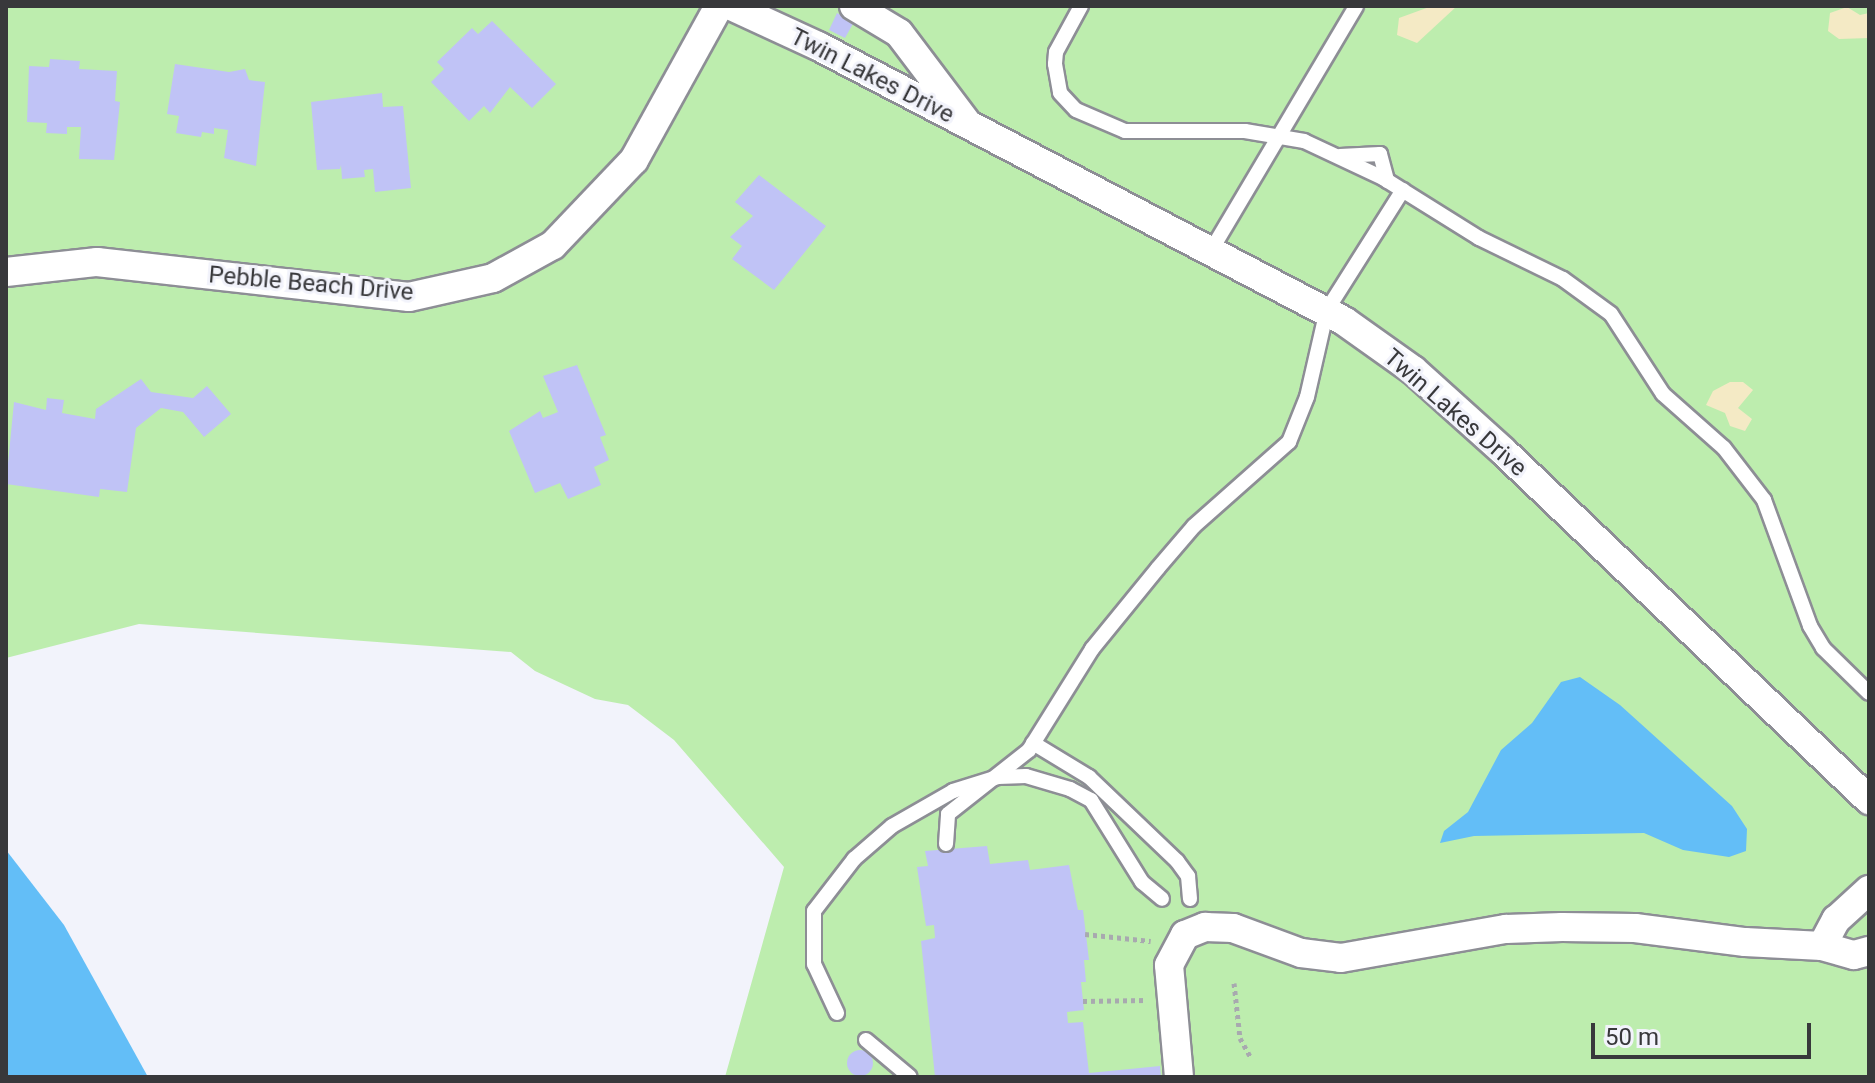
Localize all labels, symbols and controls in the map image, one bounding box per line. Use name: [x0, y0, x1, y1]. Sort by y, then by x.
street label: Twin Lakes Drive: [785, 22, 959, 130]
street label: Pebble Beach Drive: [207, 261, 415, 307]
street label: Twin Lakes Drive: [1378, 343, 1532, 483]
scale bar: [1595, 1007, 1815, 1057]
text: 50 m: [1605, 1023, 1659, 1051]

